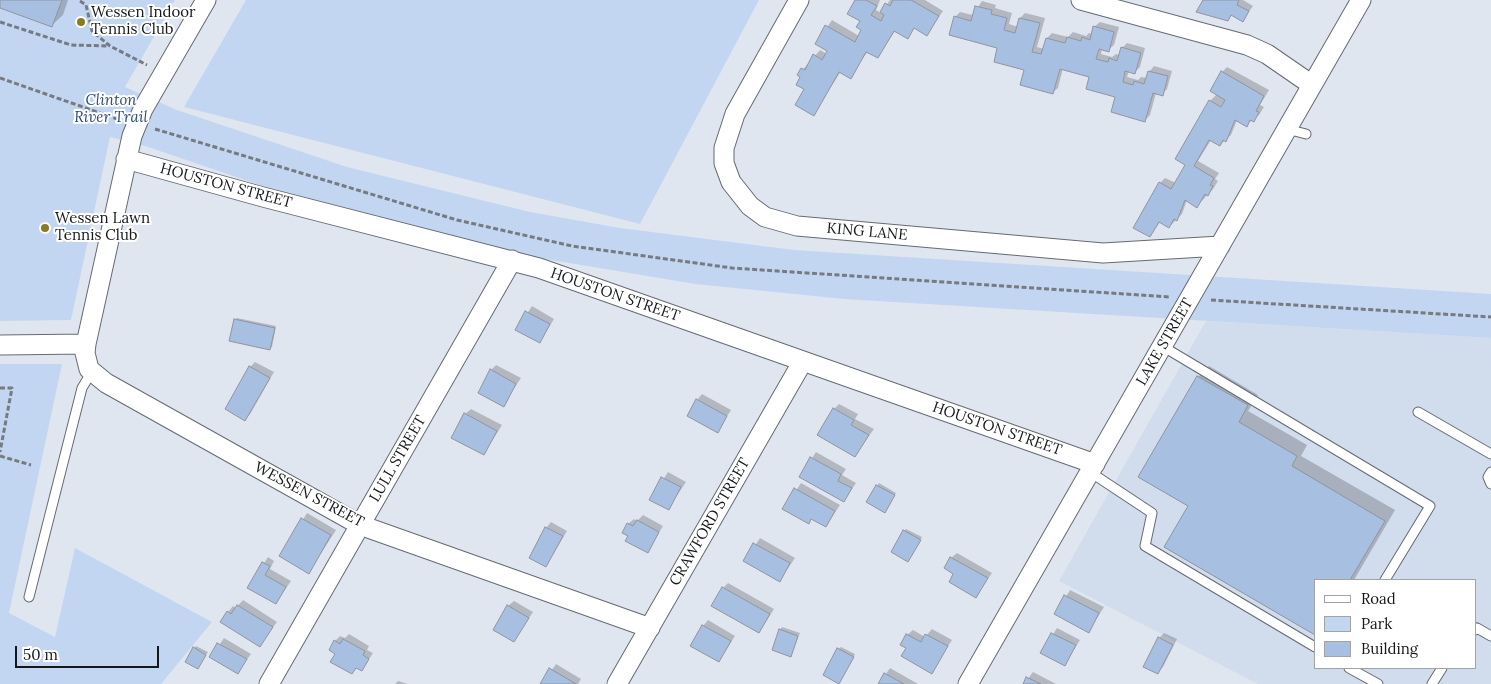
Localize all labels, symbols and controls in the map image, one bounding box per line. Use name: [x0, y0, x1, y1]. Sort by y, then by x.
place label: Wessen Indoor Tennis Club: [91, 4, 196, 39]
marker: Wessen Indoor Tennis Club: [75, 16, 87, 28]
park label: Clinton River Trail: [74, 92, 148, 127]
street label: HOUSTON STREET: [158, 160, 294, 212]
place label: Wessen Lawn Tennis Club: [55, 210, 150, 245]
street label: KING LANE: [826, 220, 908, 244]
marker: Wessen Lawn Tennis Club: [39, 222, 51, 234]
street label: HOUSTON STREET: [548, 264, 682, 326]
street label: LAKE STREET: [1133, 295, 1197, 389]
street label: HOUSTON STREET: [930, 398, 1064, 460]
street label: LULL STREET: [366, 413, 430, 505]
street label: CRAWFORD STREET: [666, 455, 754, 589]
street label: WESSEN STREET: [251, 458, 367, 532]
legend: [1314, 579, 1476, 669]
text: Road: [1361, 589, 1396, 608]
text: Park: [1361, 614, 1392, 633]
scale bar: [18, 636, 161, 668]
text: Building: [1361, 639, 1418, 658]
text: 50 m: [23, 645, 58, 664]

